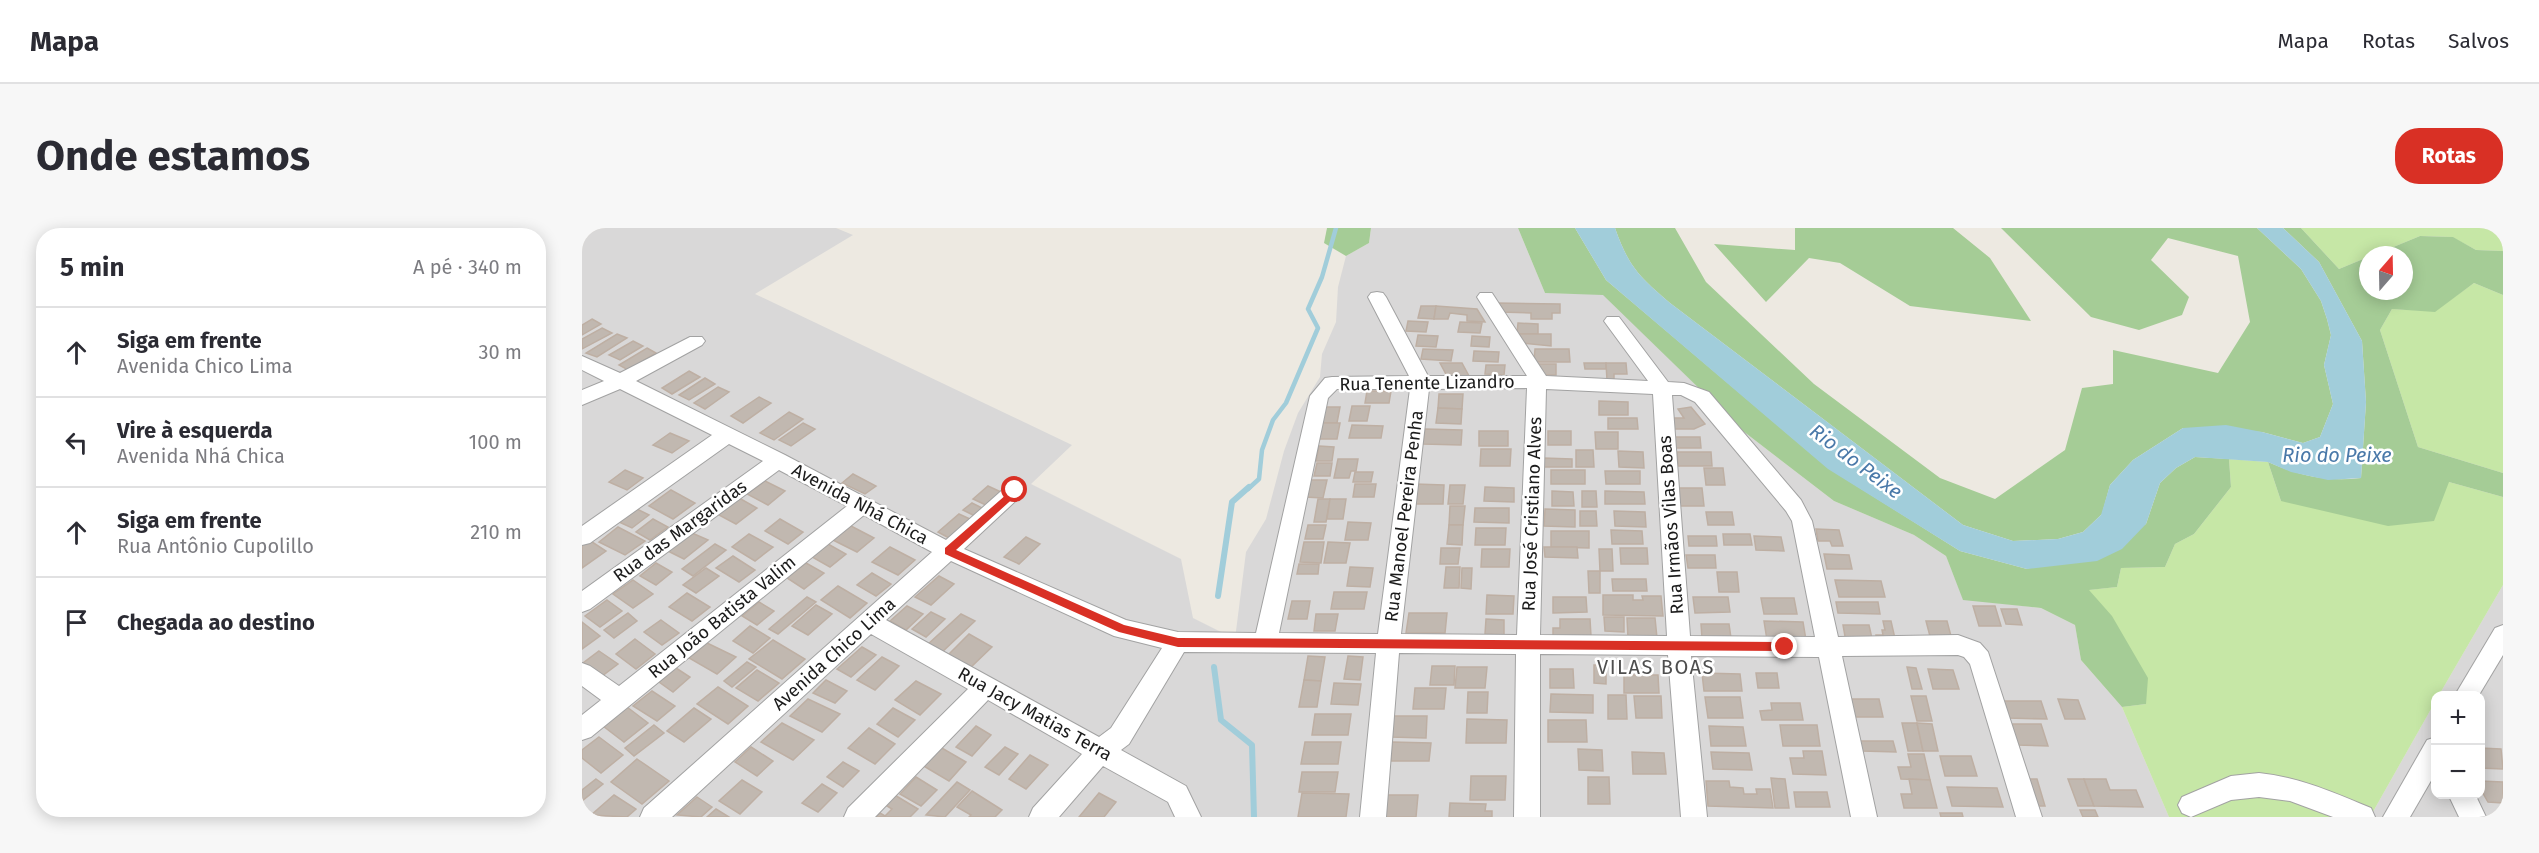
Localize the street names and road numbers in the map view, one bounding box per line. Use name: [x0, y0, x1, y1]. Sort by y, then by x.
street label: Rua Tenente Lizandro: [1339, 370, 1515, 396]
street label: Rua Manoel Pereira Penha: [1380, 409, 1428, 623]
street label: Rua José Cristiano Alves: [1518, 416, 1546, 612]
street label: Rua Irmãos Vilas Boas: [1654, 435, 1688, 615]
street label: Avenida Nhá Chica: [788, 459, 932, 549]
street label: Rua das Margaridas: [609, 475, 751, 587]
street label: Rua João Batista Valim: [644, 551, 800, 683]
street label: Avenida Chico Lima: [768, 593, 900, 715]
street label: Rua Jacy Matias Terra: [954, 662, 1116, 766]

